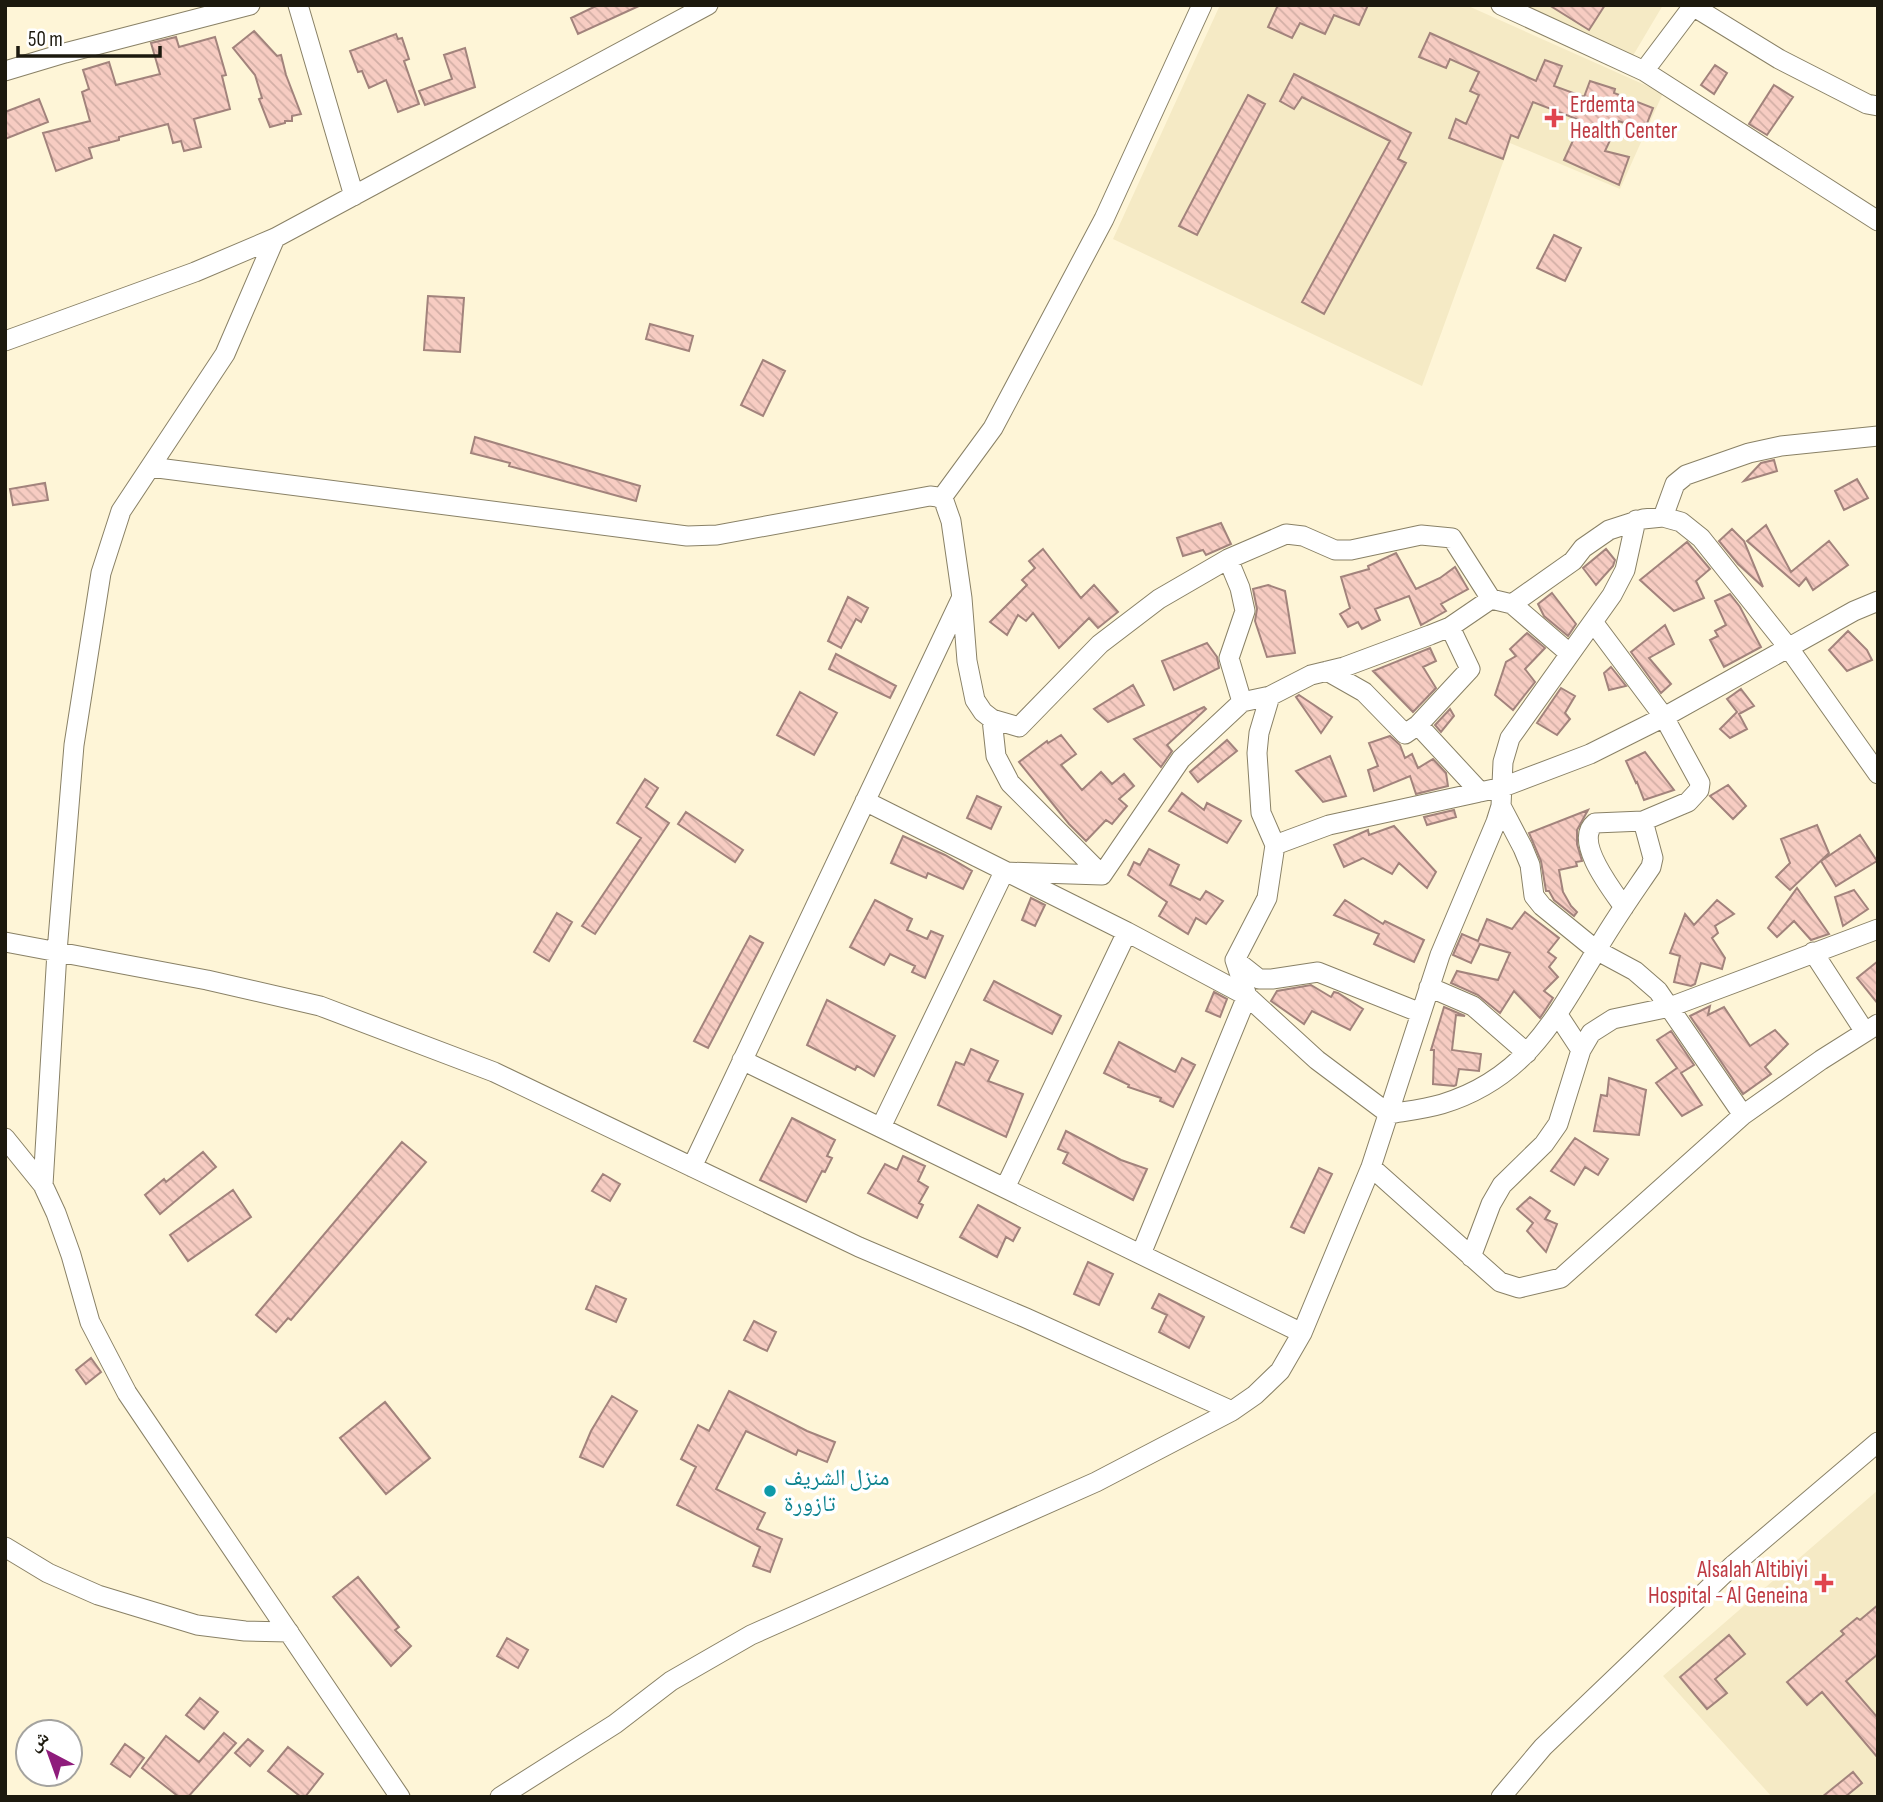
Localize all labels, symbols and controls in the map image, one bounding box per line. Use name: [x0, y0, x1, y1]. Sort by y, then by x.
scale bar: [18, 14, 159, 58]
text: 50 m: [28, 27, 63, 52]
place label: Erdemta Health Center: [1570, 91, 1678, 145]
marker: Erdemta Health Center: [1544, 108, 1564, 128]
place label: منزل الشريف تازورة: [784, 1464, 889, 1518]
marker: منزل الشريف تازورة: [762, 1483, 778, 1499]
place label: Alsalah Altibiyi Hospital - Al Geneina: [1648, 1556, 1808, 1610]
marker: Alsalah Altibiyi Hospital - Al Geneina: [1814, 1573, 1834, 1593]
north arrow: [14, 1718, 84, 1788]
text: ش: [24, 1726, 54, 1757]

